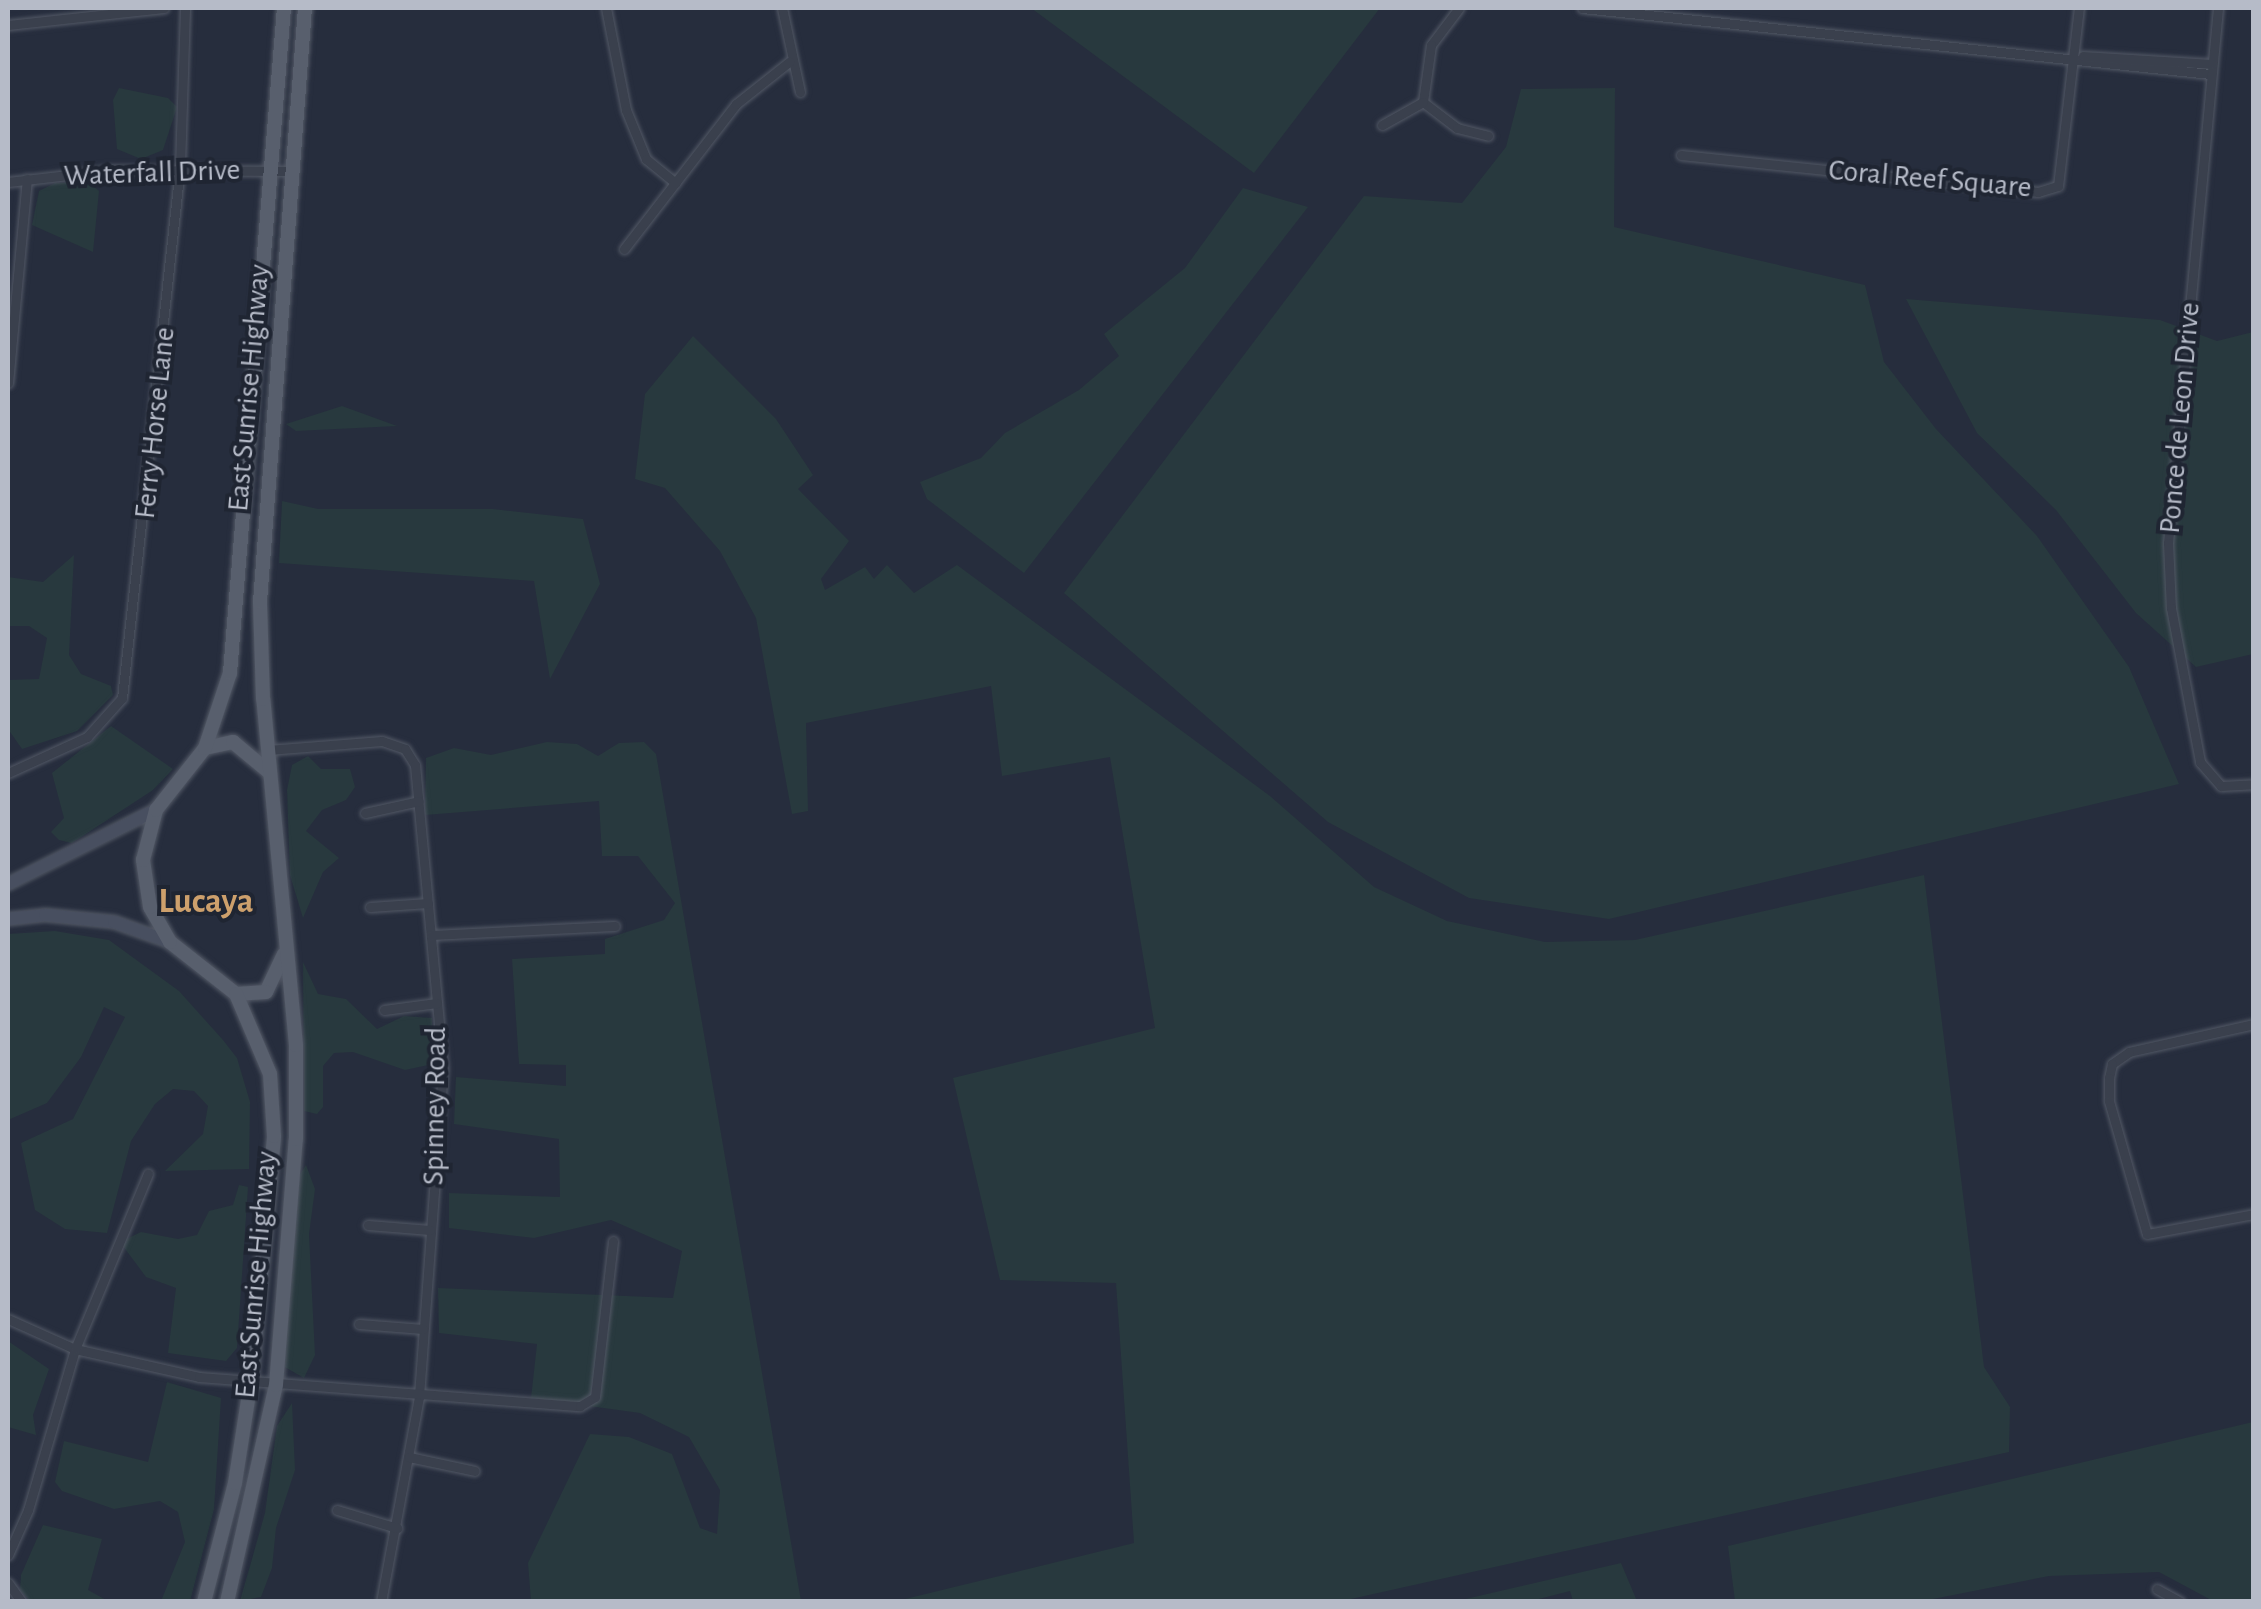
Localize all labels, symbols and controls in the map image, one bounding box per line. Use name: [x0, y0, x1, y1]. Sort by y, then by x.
street label: Waterfall Drive: [63, 152, 241, 194]
street label: Coral Reef Square: [1827, 152, 2033, 206]
street label: East Sunrise Highway: [220, 263, 278, 513]
street label: Ponce de Leon Drive: [2152, 301, 2208, 535]
street label: Ferry Horse Lane: [127, 325, 183, 521]
district label: Lucaya: [158, 881, 254, 923]
street label: Spinney Road: [416, 1026, 454, 1186]
street label: East Sunrise Highway: [227, 1150, 285, 1400]

